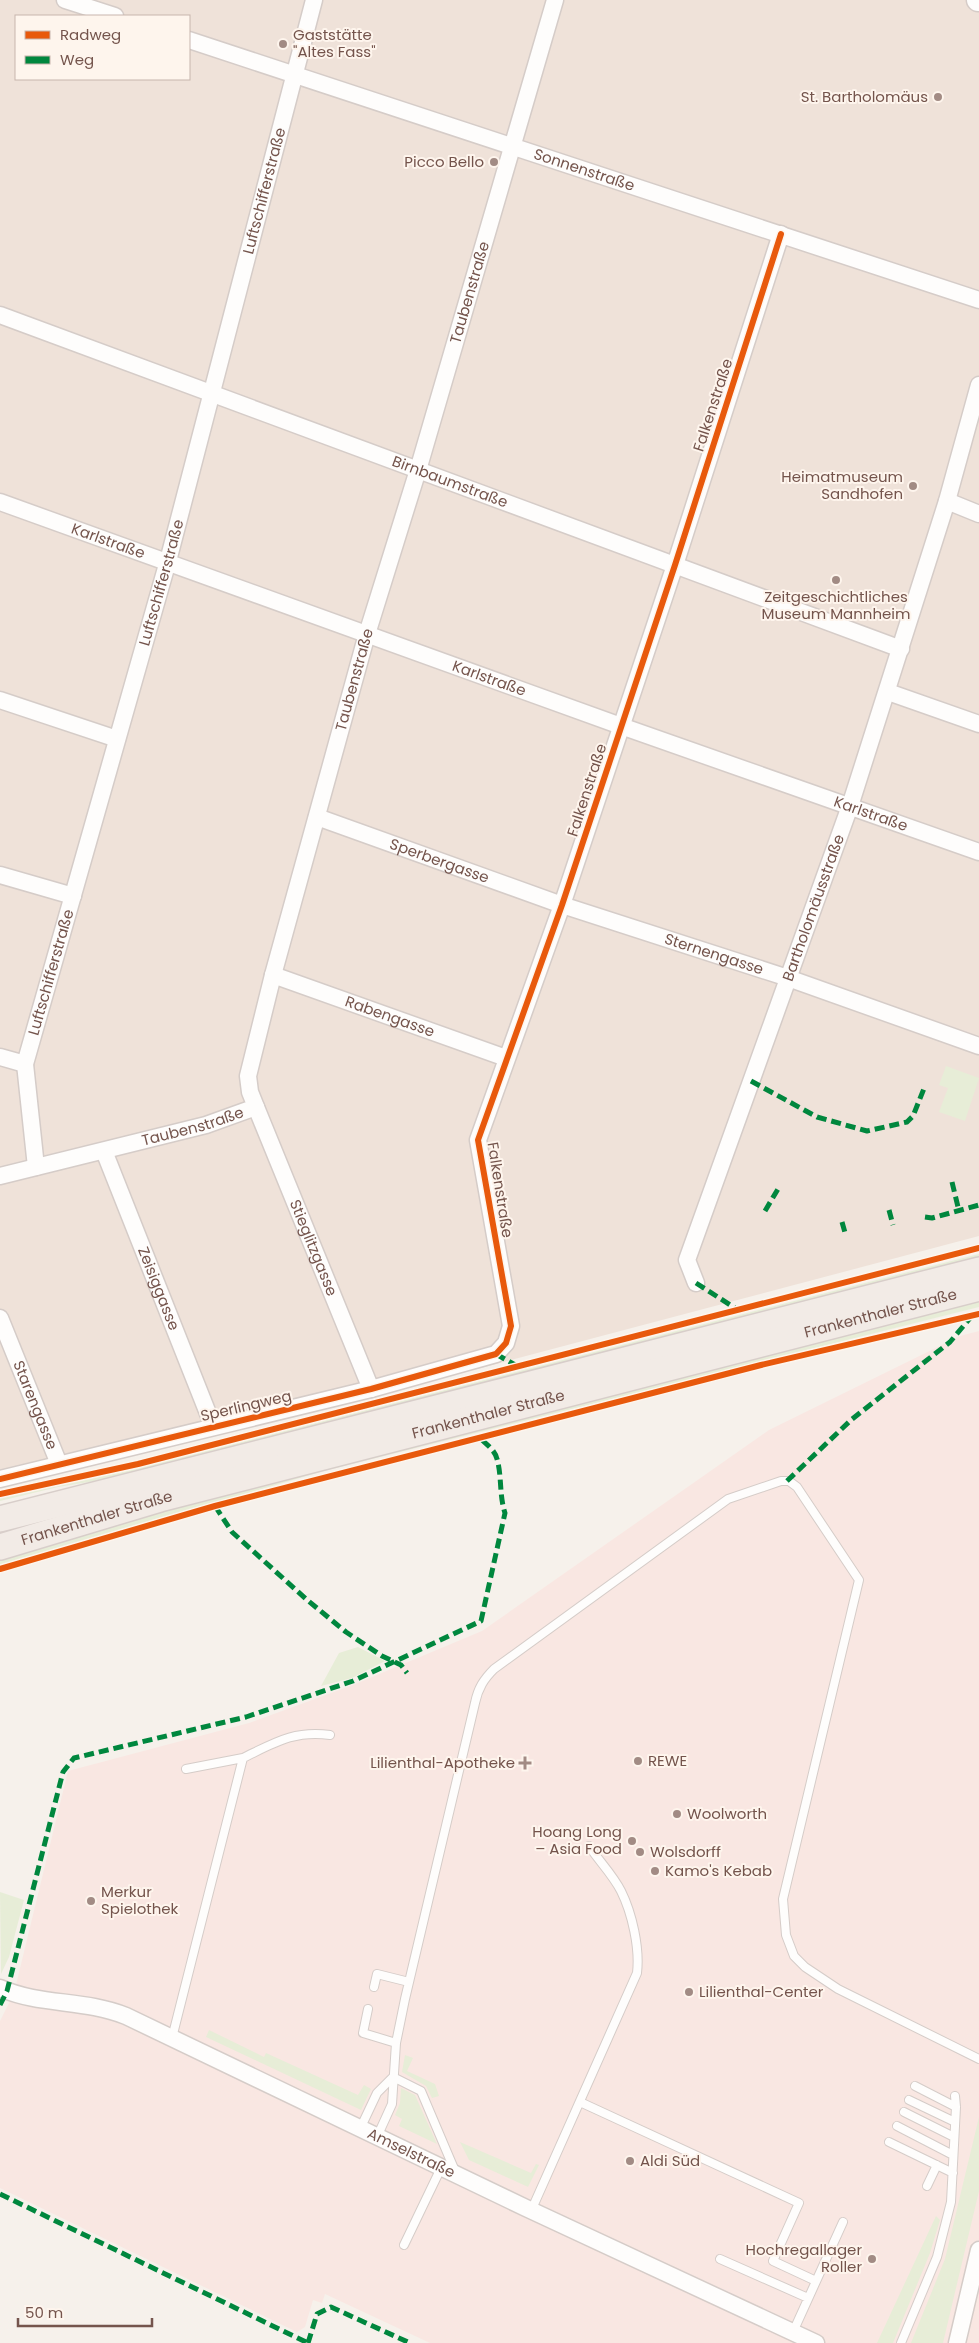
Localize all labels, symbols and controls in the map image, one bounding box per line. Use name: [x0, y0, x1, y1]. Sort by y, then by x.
legend: [15, 15, 190, 80]
text: Radweg: [60, 24, 121, 45]
place label: Gaststätte "Altes Fass": [293, 24, 376, 62]
marker: Gaststätte "Altes Fass": [277, 38, 289, 50]
text: Weg: [60, 49, 94, 70]
place label: St. Bartholomäus: [801, 86, 928, 107]
marker: St. Bartholomäus: [932, 91, 944, 103]
street label: Luftschifferstraße: [237, 125, 290, 256]
street label: Sonnenstraße: [531, 143, 638, 196]
place label: Picco Bello: [404, 151, 484, 172]
marker: Picco Bello: [488, 156, 500, 168]
street label: Taubenstraße: [444, 239, 494, 346]
street label: Falkenstraße: [688, 356, 737, 454]
street label: Birnbaumstraße: [389, 450, 511, 512]
place label: Heimatmuseum Sandhofen: [781, 466, 903, 504]
marker: Heimatmuseum Sandhofen: [907, 480, 919, 492]
street label: Luftschifferstraße: [133, 517, 188, 648]
street label: Karlstraße: [69, 518, 148, 563]
marker: Zeitgeschichtliches Museum Mannheim: [830, 574, 842, 586]
place label: Zeitgeschichtliches Museum Mannheim: [762, 586, 911, 624]
street label: Taubenstraße: [330, 626, 378, 733]
street label: Karlstraße: [450, 655, 529, 701]
street label: Falkenstraße: [562, 741, 611, 839]
street label: Karlstraße: [831, 791, 911, 836]
street label: Bartholomäusstraße: [777, 831, 849, 984]
street label: Sperbergasse: [387, 833, 492, 888]
street label: Luftschifferstraße: [23, 907, 79, 1038]
street label: Sternengasse: [662, 928, 766, 979]
street label: Rabengasse: [342, 991, 438, 1042]
street label: Taubenstraße: [139, 1101, 247, 1151]
street label: Falkenstraße: [483, 1141, 518, 1239]
street label: Stieglitzgasse: [285, 1196, 343, 1299]
street label: Zeisiggasse: [133, 1244, 185, 1333]
street label: Frankenthaler Straße: [802, 1283, 959, 1343]
street label: Starengasse: [8, 1357, 63, 1453]
street label: Frankenthaler Straße: [409, 1384, 567, 1444]
street label: Sperlingweg: [198, 1385, 293, 1426]
street label: Frankenthaler Straße: [18, 1485, 175, 1550]
place label: REWE: [648, 1750, 687, 1771]
place label: Lilienthal-Apotheke: [370, 1752, 515, 1773]
marker: REWE: [632, 1755, 644, 1767]
marker: Lilienthal-Apotheke: [519, 1757, 531, 1769]
place label: Woolworth: [687, 1803, 767, 1824]
marker: Woolworth: [671, 1808, 683, 1820]
place label: Hoang Long – Asia Food: [532, 1821, 622, 1859]
marker: Hoang Long – Asia Food: [626, 1835, 638, 1847]
place label: Wolsdorff: [650, 1841, 721, 1862]
marker: Wolsdorff: [634, 1846, 646, 1858]
place label: Kamo's Kebab: [665, 1860, 772, 1881]
marker: Kamo's Kebab: [649, 1865, 661, 1877]
place label: Merkur Spielothek: [101, 1881, 179, 1919]
marker: Merkur Spielothek: [85, 1895, 97, 1907]
place label: Lilienthal-Center: [699, 1981, 824, 2002]
marker: Lilienthal-Center: [683, 1986, 695, 1998]
street label: Amselstraße: [364, 2122, 459, 2183]
place label: Aldi Süd: [640, 2150, 700, 2171]
marker: Aldi Süd: [624, 2155, 636, 2167]
place label: Hochregallager Roller: [746, 2239, 862, 2277]
marker: Hochregallager Roller: [866, 2253, 878, 2265]
scale bar: [18, 2296, 151, 2328]
text: 50 m: [25, 2302, 63, 2323]

